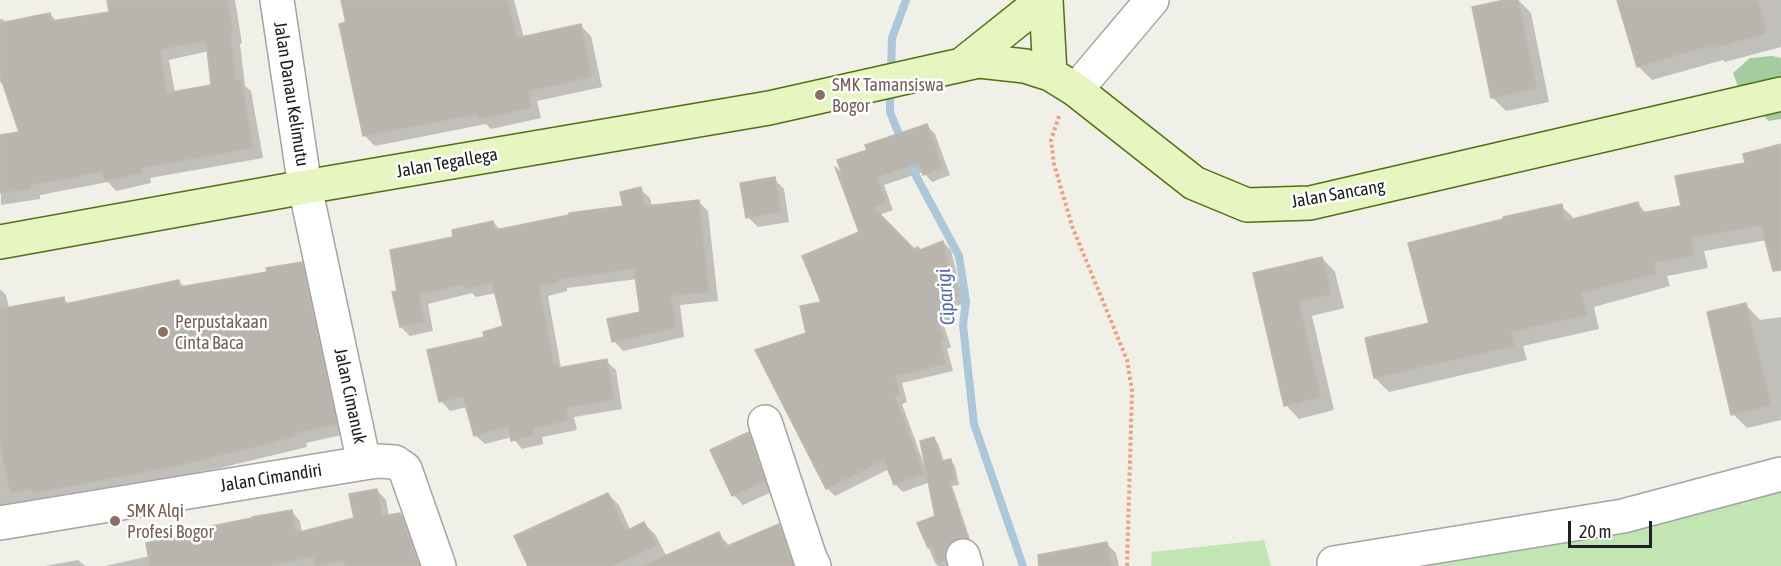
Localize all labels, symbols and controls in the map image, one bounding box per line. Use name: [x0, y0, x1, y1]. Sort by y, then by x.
street label: Jalan Danau Kelimutu: [269, 20, 313, 168]
place label: SMK Tamansiswa Bogor: [832, 74, 944, 116]
marker: SMK Tamansiswa Bogor: [813, 88, 827, 102]
street label: Jalan Tegallega: [395, 143, 499, 183]
street label: Jalan Sancang: [1290, 175, 1386, 213]
water label: Ciparigi: [932, 268, 960, 326]
place label: Perpustakaan Cinta Baca: [175, 311, 268, 354]
marker: Perpustakaan Cinta Baca: [156, 325, 170, 339]
street label: Jalan Cimanuk: [329, 346, 371, 446]
street label: Jalan Cimandiri: [218, 459, 324, 497]
place label: SMK Alqi Profesi Bogor: [127, 500, 214, 542]
scale bar: [1571, 509, 1655, 547]
marker: SMK Alqi Profesi Bogor: [108, 514, 122, 528]
text: 20 m: [1579, 521, 1611, 542]

